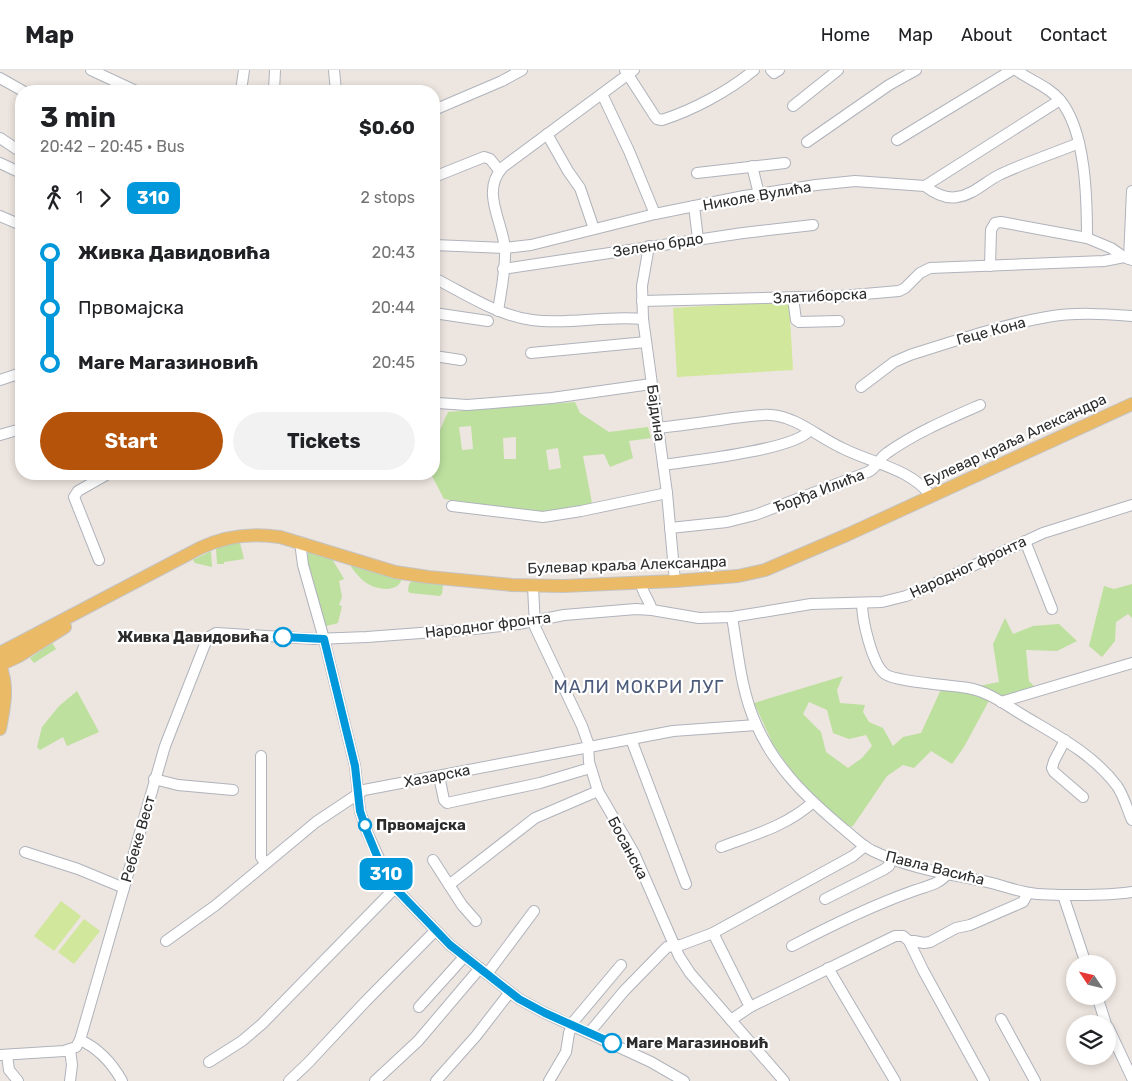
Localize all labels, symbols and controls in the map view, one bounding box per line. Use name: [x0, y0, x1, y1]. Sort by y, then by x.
text: Map: [25, 21, 74, 49]
text: Home: [821, 24, 870, 46]
text: Map: [898, 24, 933, 46]
text: About: [961, 24, 1012, 46]
text: Contact: [1040, 24, 1107, 46]
text: 3 min: [40, 101, 116, 134]
text: $0.60: [359, 116, 415, 139]
text: 20:42 – 20:45 · Bus: [40, 137, 185, 156]
street label: Николе Вулића: [701, 178, 813, 214]
icon: walk: [40, 184, 68, 212]
icon: forward: [91, 184, 119, 212]
text: 310: [137, 187, 170, 209]
text: 1: [76, 188, 83, 207]
text: 2 stops: [360, 188, 415, 207]
street label: Зелено брдо: [611, 229, 705, 261]
text: Живка Давидовића: [78, 241, 270, 264]
text: 20:43: [372, 243, 415, 262]
street label: Златиборска: [773, 285, 867, 307]
text: Првомајска: [78, 296, 184, 319]
text: 20:44: [371, 298, 415, 317]
street label: Геце Кона: [954, 313, 1028, 349]
text: Маге Магазиновић: [78, 351, 259, 374]
text: 20:45: [372, 353, 415, 372]
street label: Бајдина: [643, 383, 669, 443]
street label: Булевар краља Александра: [921, 390, 1109, 490]
button: Start: [40, 412, 223, 470]
button: Tickets: [233, 412, 415, 470]
street label: Ђорђа Илића: [771, 465, 867, 517]
street label: Народног фронта: [907, 532, 1029, 602]
street label: Булевар краља Александра: [527, 553, 727, 577]
street label: Народног фронта: [424, 608, 552, 642]
marker: Живка Давидовића: [273, 627, 293, 647]
place label: Живка Давидовића: [117, 628, 269, 646]
district label: МАЛИ МОКРИ ЛУГ: [554, 676, 724, 698]
street label: Хазарска: [402, 761, 472, 791]
street label: Ребеке Вест: [117, 793, 159, 884]
street label: Босанска: [604, 814, 652, 882]
place label: Првомајска: [376, 816, 466, 834]
marker: Првомајска: [358, 818, 372, 832]
street label: Павла Васића: [884, 847, 986, 889]
line badge: 310: [357, 858, 415, 890]
text: 310: [370, 863, 402, 885]
north arrow: [1066, 955, 1116, 1005]
map controls: [1066, 955, 1116, 1065]
button: layers: [1066, 1015, 1116, 1065]
marker: Маге Магазиновић: [602, 1033, 622, 1053]
place label: Маге Магазиновић: [626, 1034, 769, 1052]

